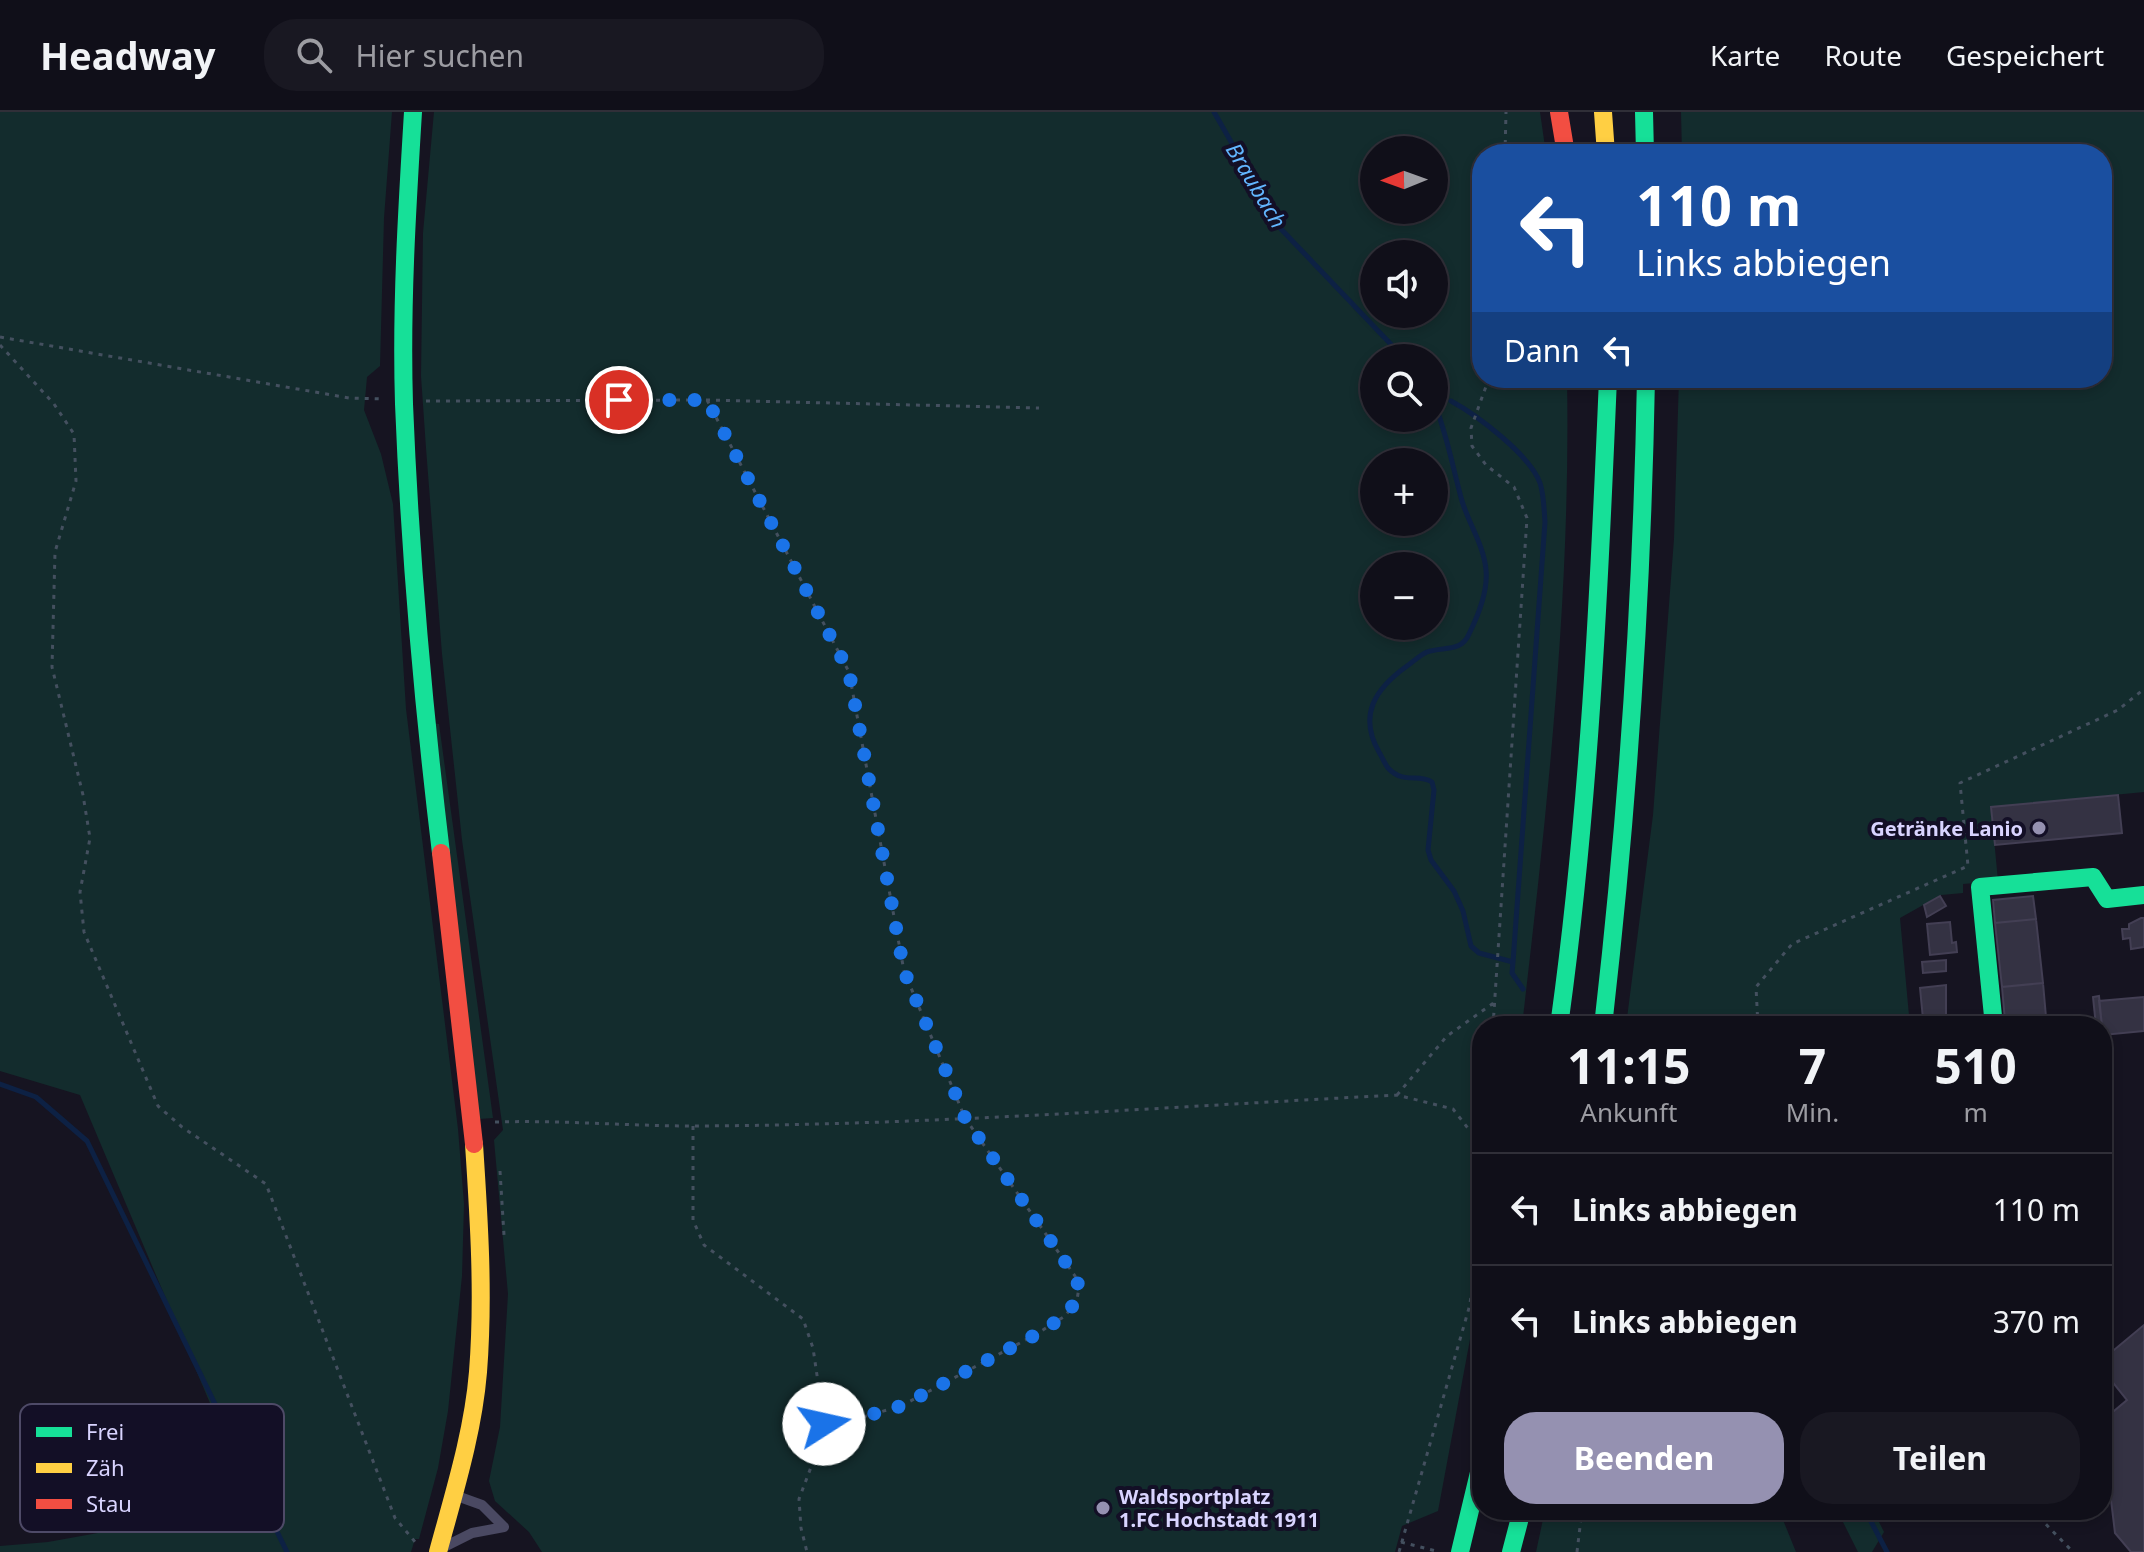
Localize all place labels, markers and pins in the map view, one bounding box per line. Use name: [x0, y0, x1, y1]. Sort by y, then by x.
pin: [585, 366, 653, 434]
place label: Getränke Lanio: [1870, 815, 2023, 842]
marker: Getränke Lanio: [2030, 819, 2048, 837]
place label: Waldsportplatz 1.FC Hochstadt 1911: [1119, 1483, 1319, 1533]
marker: Waldsportplatz 1.FC Hochstadt 1911: [1094, 1499, 1112, 1517]

